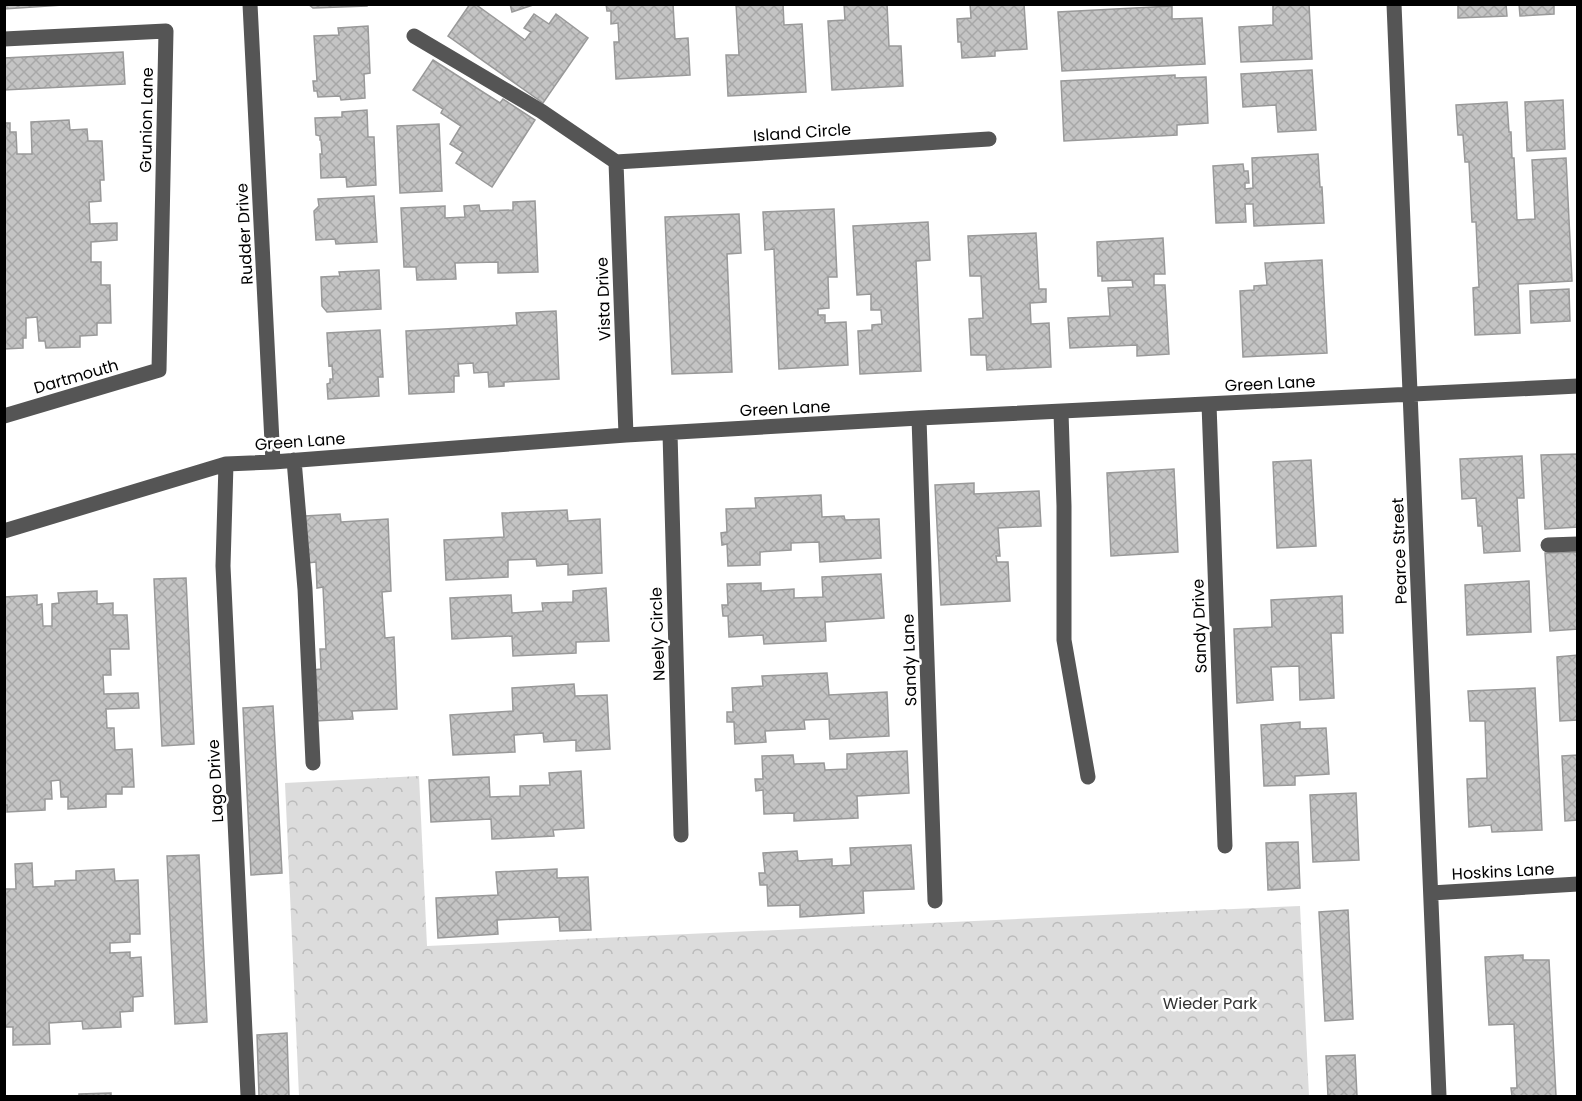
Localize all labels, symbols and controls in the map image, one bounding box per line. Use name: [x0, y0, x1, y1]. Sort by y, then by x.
street label: Grunion Lane: [134, 67, 159, 173]
street label: Island Circle: [752, 118, 852, 147]
street label: Rudder Drive: [230, 182, 259, 285]
street label: Vista Drive: [591, 256, 616, 341]
street label: Dartmouth: [31, 353, 121, 400]
street label: Green Lane: [1224, 370, 1316, 397]
street label: Green Lane: [739, 395, 831, 422]
street label: Green Lane: [254, 427, 346, 456]
street label: Pearce Street: [1386, 497, 1413, 605]
street label: Sandy Drive: [1186, 578, 1213, 674]
street label: Neely Circle: [644, 586, 671, 681]
street label: Sandy Lane: [896, 613, 923, 707]
street label: Lago Drive: [202, 739, 229, 823]
street label: Hoskins Lane: [1451, 857, 1555, 886]
park label: Wieder Park: [1163, 992, 1258, 1015]

